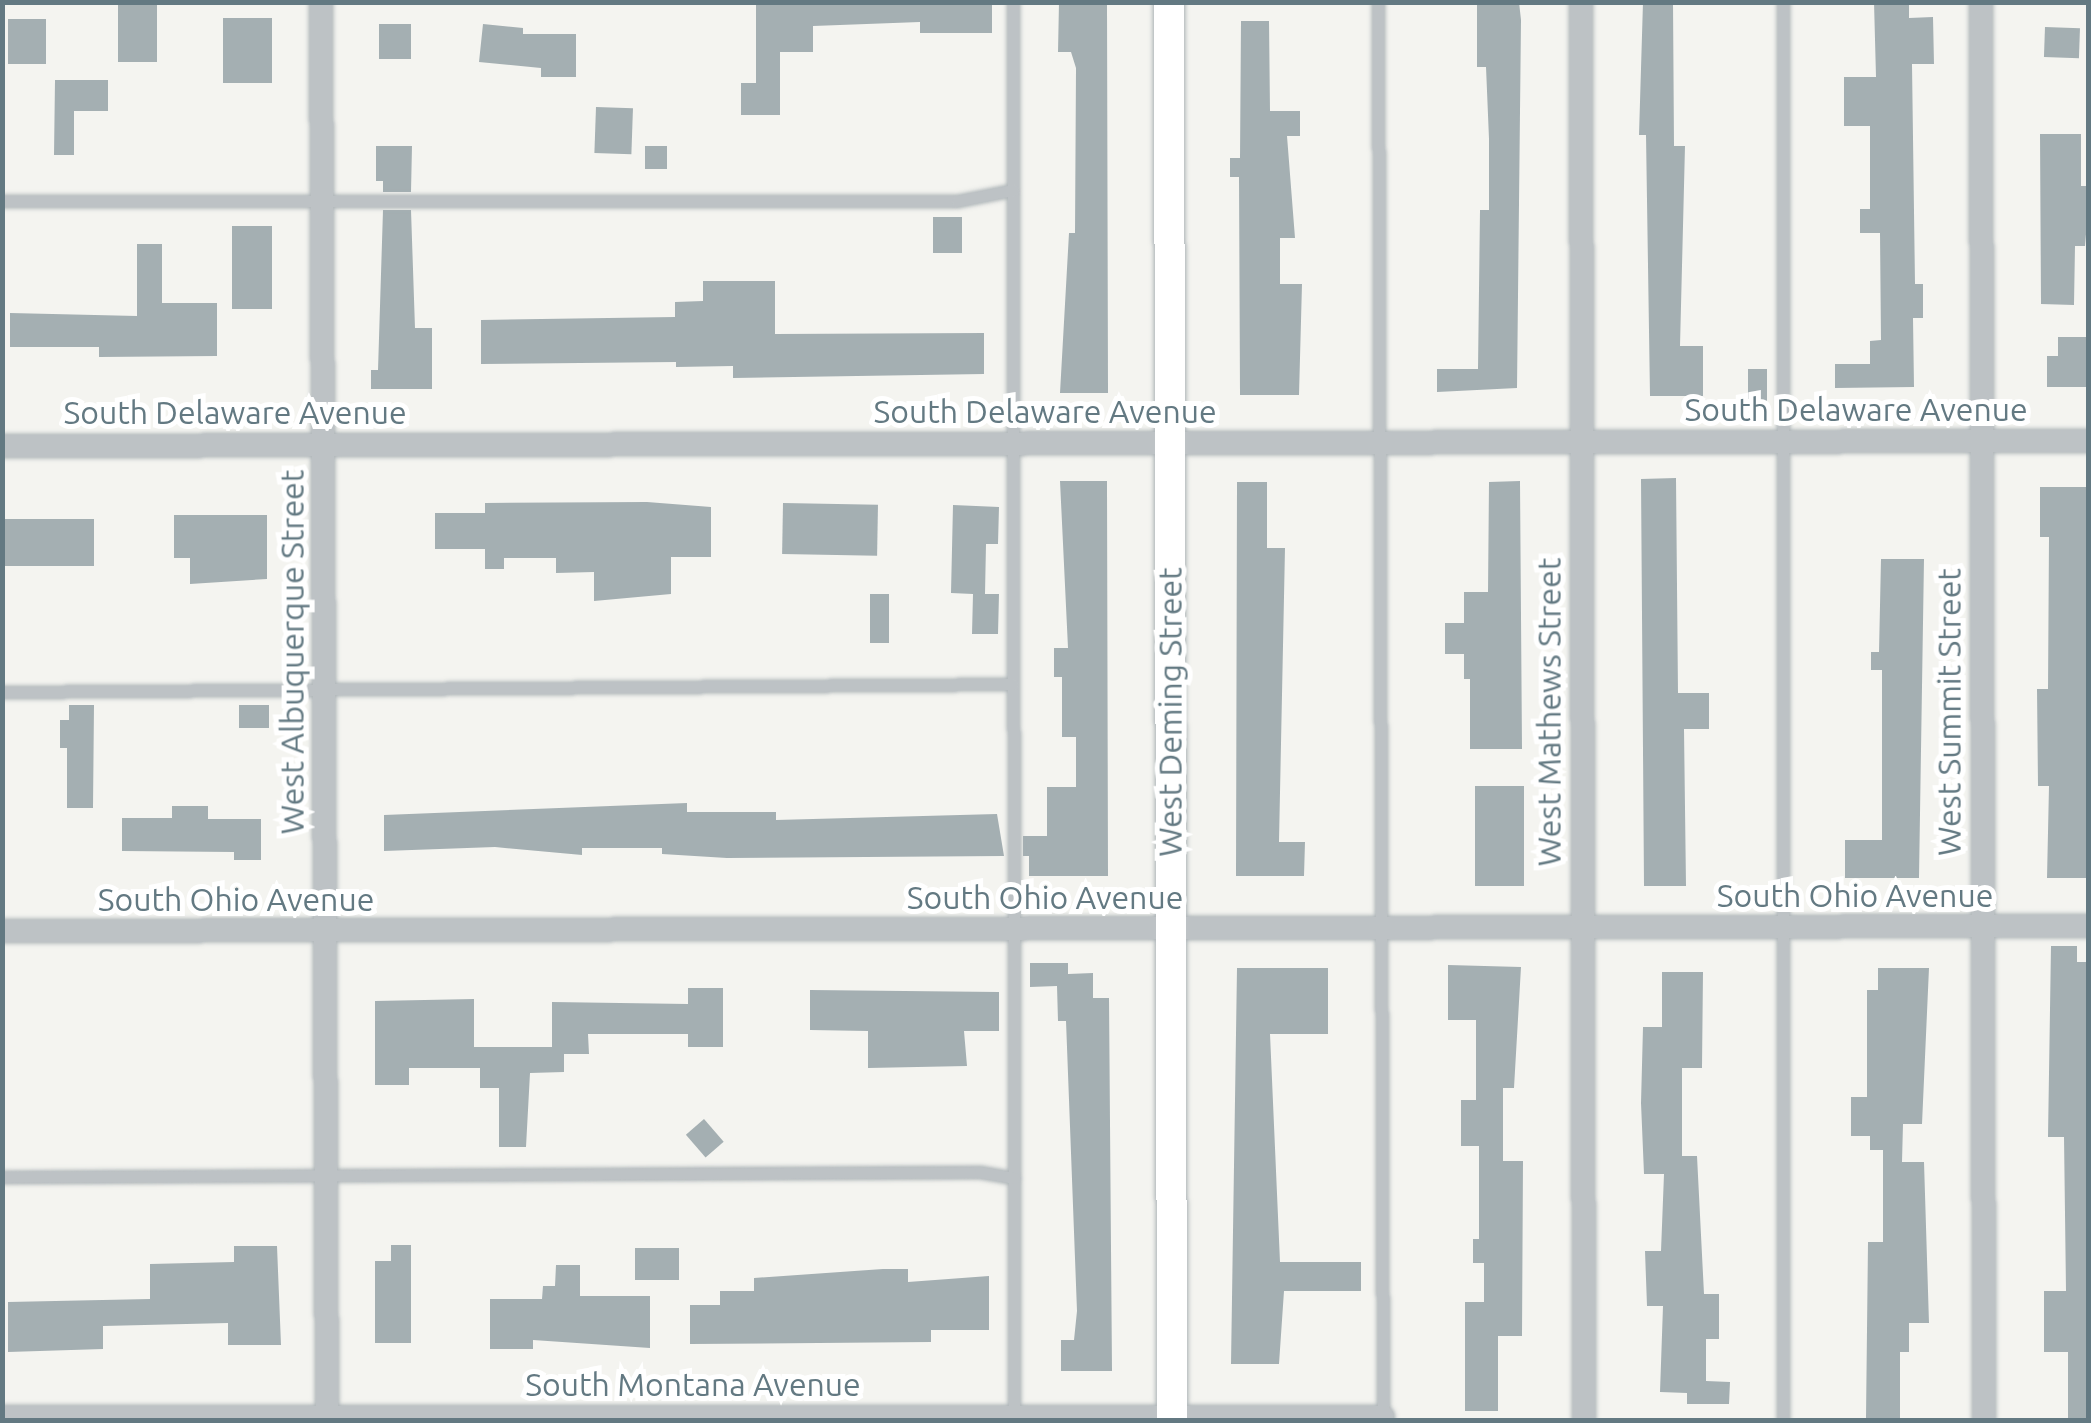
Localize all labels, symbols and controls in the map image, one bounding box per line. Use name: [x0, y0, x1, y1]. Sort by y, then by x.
street label: South Delaware Avenue: [1684, 390, 2028, 428]
street label: South Delaware Avenue: [873, 392, 1217, 430]
street label: South Delaware Avenue: [63, 393, 407, 431]
street label: West Albuquerque Street: [273, 470, 311, 834]
street label: West Mathews Street: [1530, 558, 1568, 866]
street label: West Deming Street: [1151, 567, 1189, 857]
street label: West Summit Street: [1930, 568, 1968, 856]
street label: South Ohio Avenue: [1717, 876, 1993, 914]
street label: South Ohio Avenue: [907, 878, 1183, 916]
street label: South Ohio Avenue: [98, 880, 374, 918]
street label: South Montana Avenue: [525, 1365, 861, 1403]

